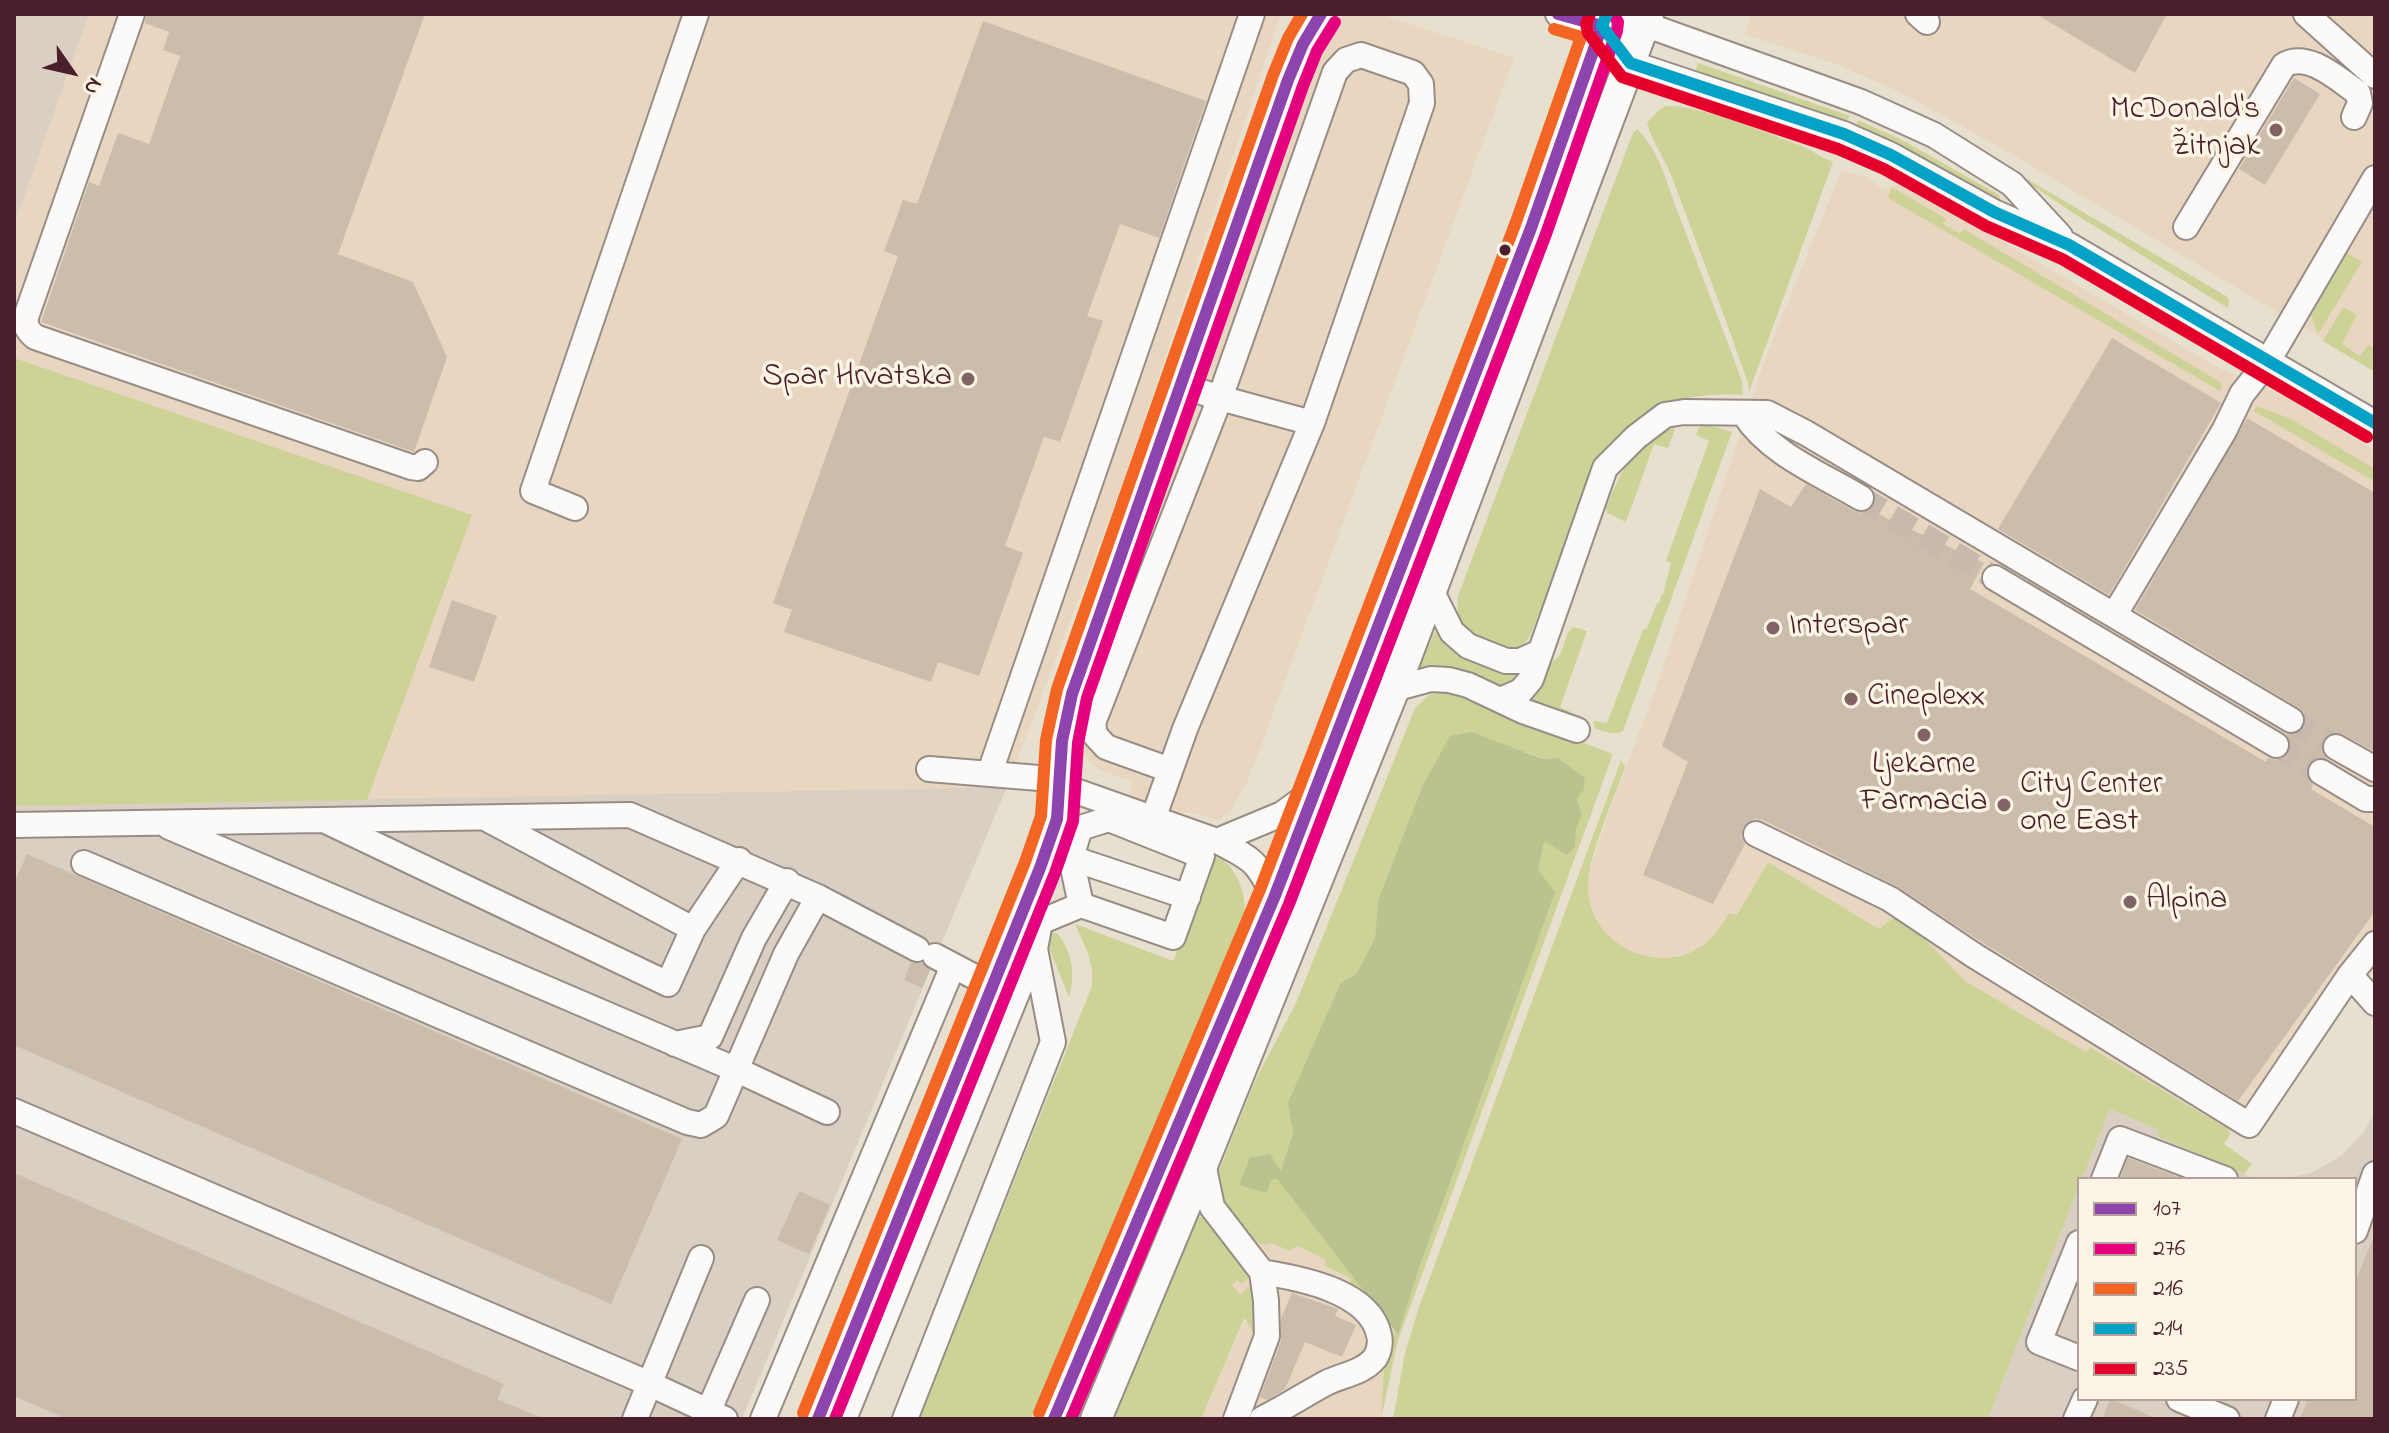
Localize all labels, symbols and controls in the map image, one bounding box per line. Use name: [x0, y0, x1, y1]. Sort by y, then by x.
north arrow: [32, 32, 112, 112]
text: N: [74, 70, 109, 101]
place label: McDonald's Žitnjak: [2110, 93, 2260, 168]
marker: McDonald's Žitnjak: [2267, 121, 2285, 139]
unlabelled marker: [1497, 242, 1513, 258]
place label: Spar Hrvatska: [762, 360, 952, 398]
marker: Spar Hrvatska: [959, 370, 977, 388]
place label: Interspar: [1789, 609, 1908, 647]
marker: Interspar: [1764, 619, 1782, 637]
place label: Cineplexx: [1867, 680, 1985, 718]
marker: Cineplexx: [1842, 690, 1860, 708]
marker: Ljekarne Farmacia: [1915, 726, 1933, 744]
place label: Ljekarne Farmacia: [1860, 748, 1988, 823]
place label: City Center one East: [2020, 768, 2163, 843]
marker: City Center one East: [1995, 796, 2013, 814]
place label: Alpina: [2146, 883, 2227, 921]
marker: Alpina: [2121, 893, 2139, 911]
legend: [2077, 1177, 2357, 1401]
text: 107: [2153, 1192, 2181, 1227]
text: 276: [2153, 1232, 2185, 1267]
text: 216: [2153, 1272, 2183, 1307]
text: 214: [2153, 1312, 2182, 1347]
text: 235: [2153, 1352, 2189, 1387]

